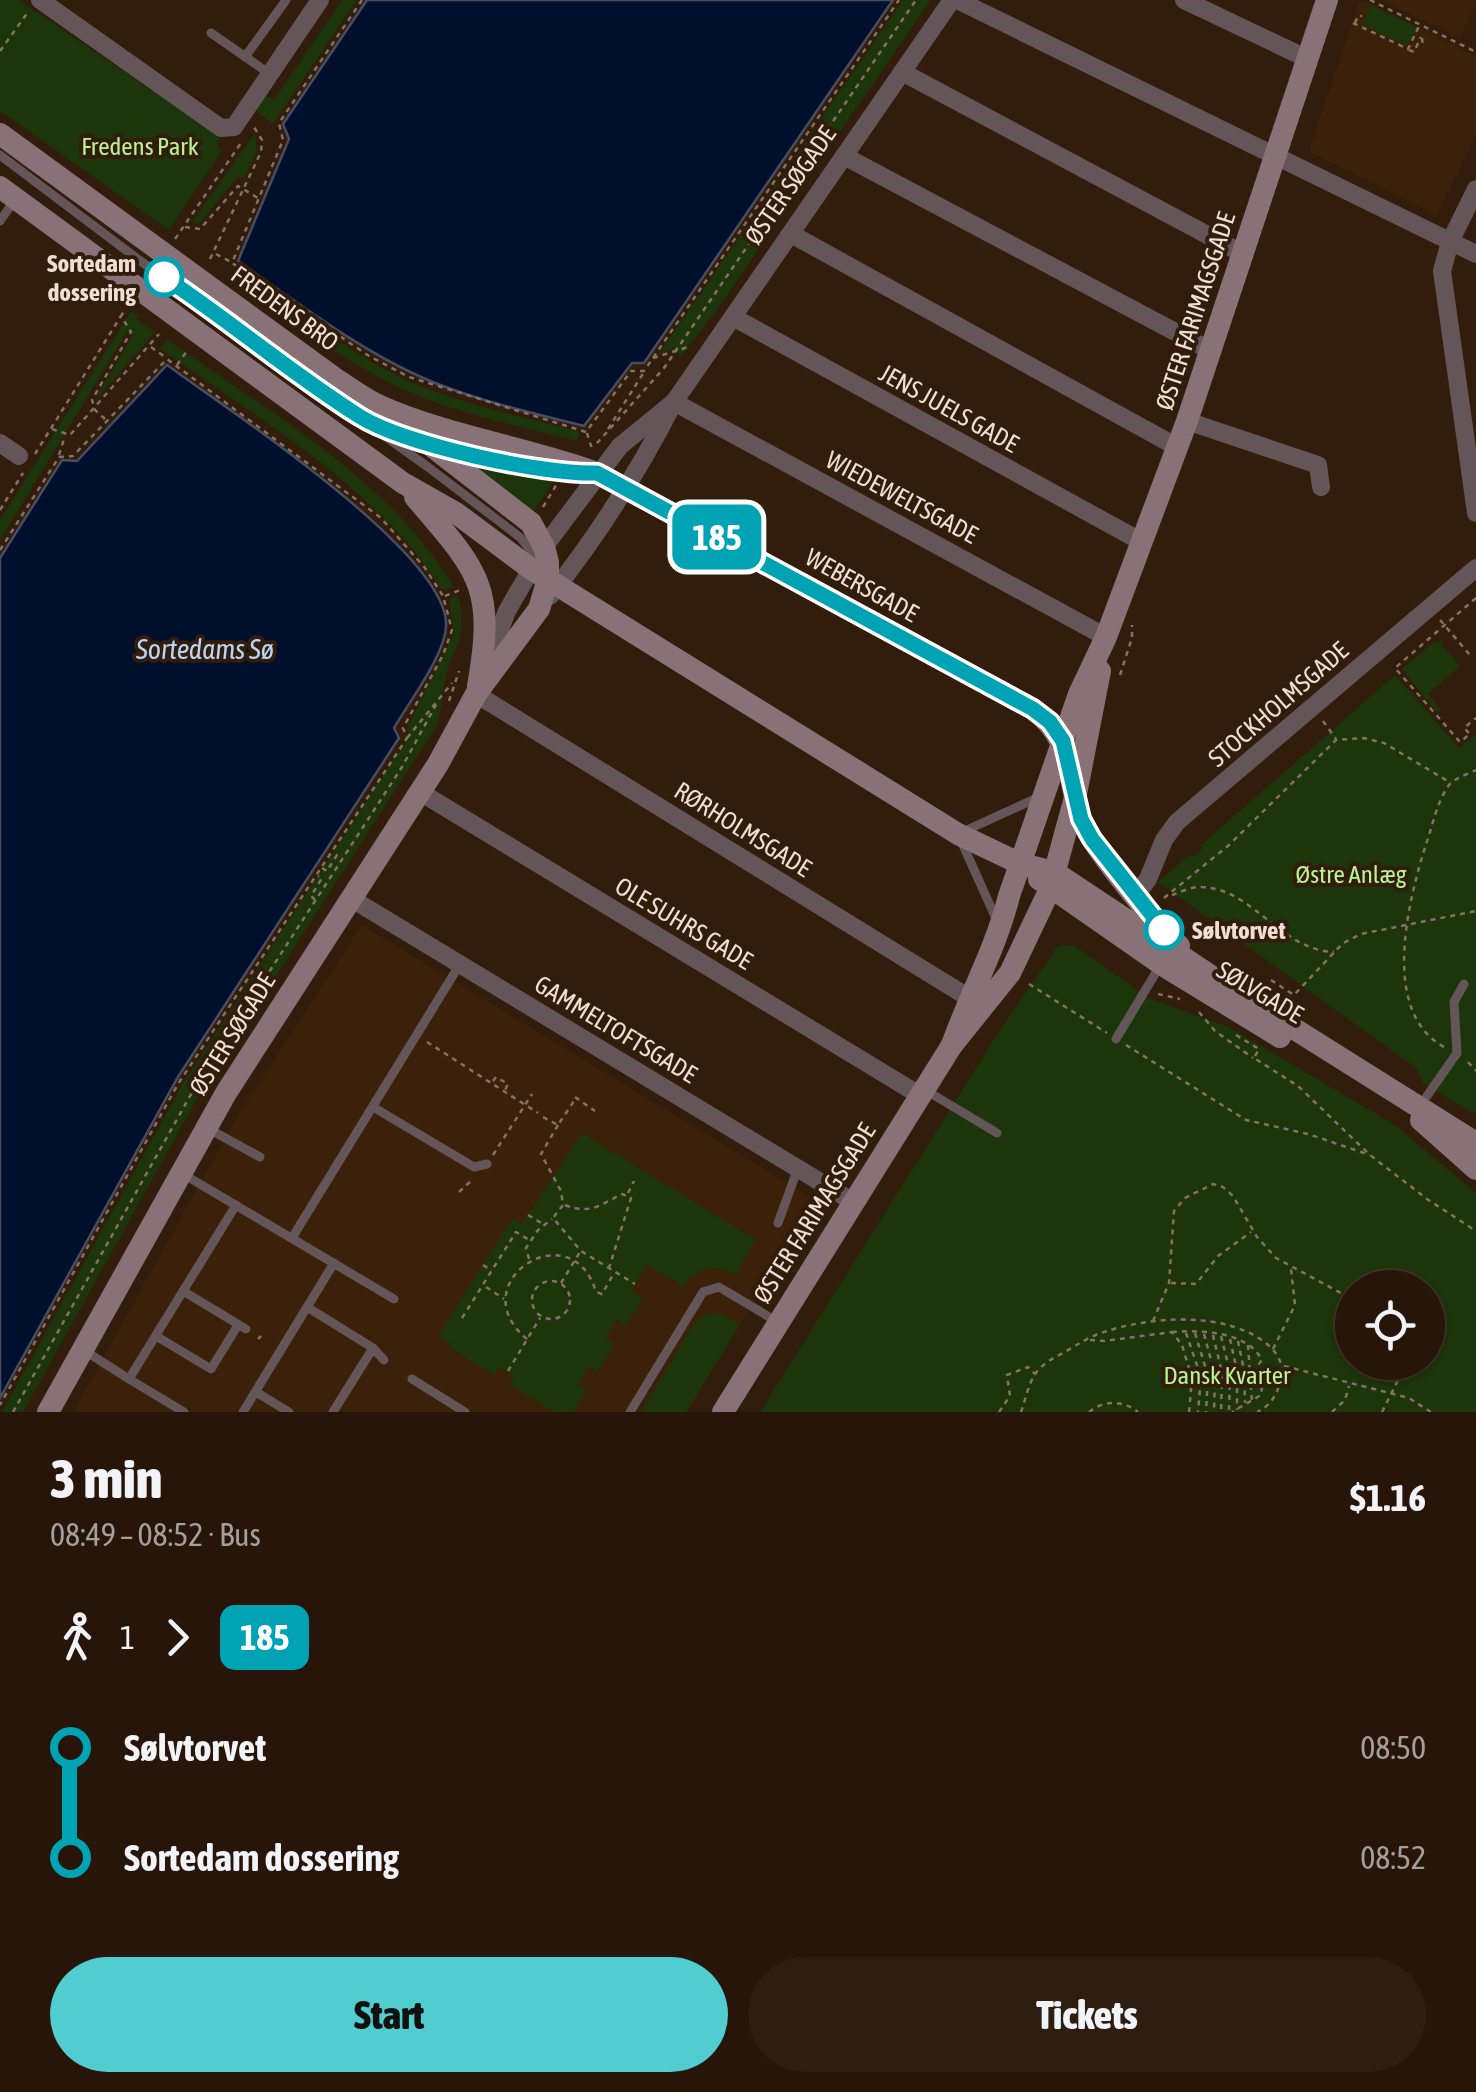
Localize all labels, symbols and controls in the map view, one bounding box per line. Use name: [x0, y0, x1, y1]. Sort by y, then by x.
street label: ØSTER SØGADE: [739, 120, 841, 250]
park label: Fredens Park: [81, 132, 199, 160]
street label: ØSTER FARIMAGSGADE: [1150, 208, 1240, 413]
place label: Sortedam dossering: [47, 249, 136, 306]
marker: Sortedam dossering: [145, 258, 183, 296]
street label: FREDENS BRO: [226, 260, 344, 356]
street label: JENS JUELS GADE: [875, 358, 1024, 458]
street label: WIEDEWELTSGADE: [821, 445, 983, 549]
line badge: 185: [660, 504, 774, 570]
text: 185: [692, 517, 742, 557]
street label: WEBERSGADE: [801, 543, 924, 628]
water label: Sortedams Sø: [135, 633, 274, 665]
street label: STOCKHOLMSGADE: [1203, 636, 1354, 772]
street label: RØRHOLMSGADE: [670, 776, 817, 882]
park label: Østre Anlæg: [1296, 860, 1407, 888]
street label: OLE SUHRS GADE: [610, 871, 758, 975]
marker: Sølvtorvet: [1145, 911, 1183, 949]
place label: Sølvtorvet: [1192, 916, 1286, 944]
street label: SØLVGADE: [1212, 955, 1308, 1029]
street label: ØSTER SØGADE: [184, 968, 281, 1100]
street label: GAMMELTOFTSGADE: [530, 970, 702, 1089]
street label: ØSTER FARIMAGSGADE: [747, 1118, 881, 1308]
map controls: [1335, 1270, 1445, 1380]
button: locate: [1335, 1270, 1445, 1380]
park label: Dansk Kvarter: [1164, 1361, 1291, 1389]
text: 3 min: [50, 1447, 162, 1510]
text: $1.16: [1350, 1476, 1426, 1519]
text: 08:49 – 08:52 · Bus: [50, 1516, 261, 1553]
icon: walk: [50, 1610, 105, 1665]
icon: forward: [150, 1610, 205, 1665]
text: 185: [240, 1617, 289, 1657]
text: 1: [120, 1619, 135, 1656]
text: Sølvtorvet: [124, 1726, 266, 1769]
text: 08:50: [1360, 1729, 1426, 1766]
text: Sortedam dossering: [124, 1836, 399, 1879]
text: 08:52: [1360, 1839, 1426, 1876]
button: Start: [50, 1957, 728, 2072]
button: Tickets: [748, 1957, 1426, 2072]

